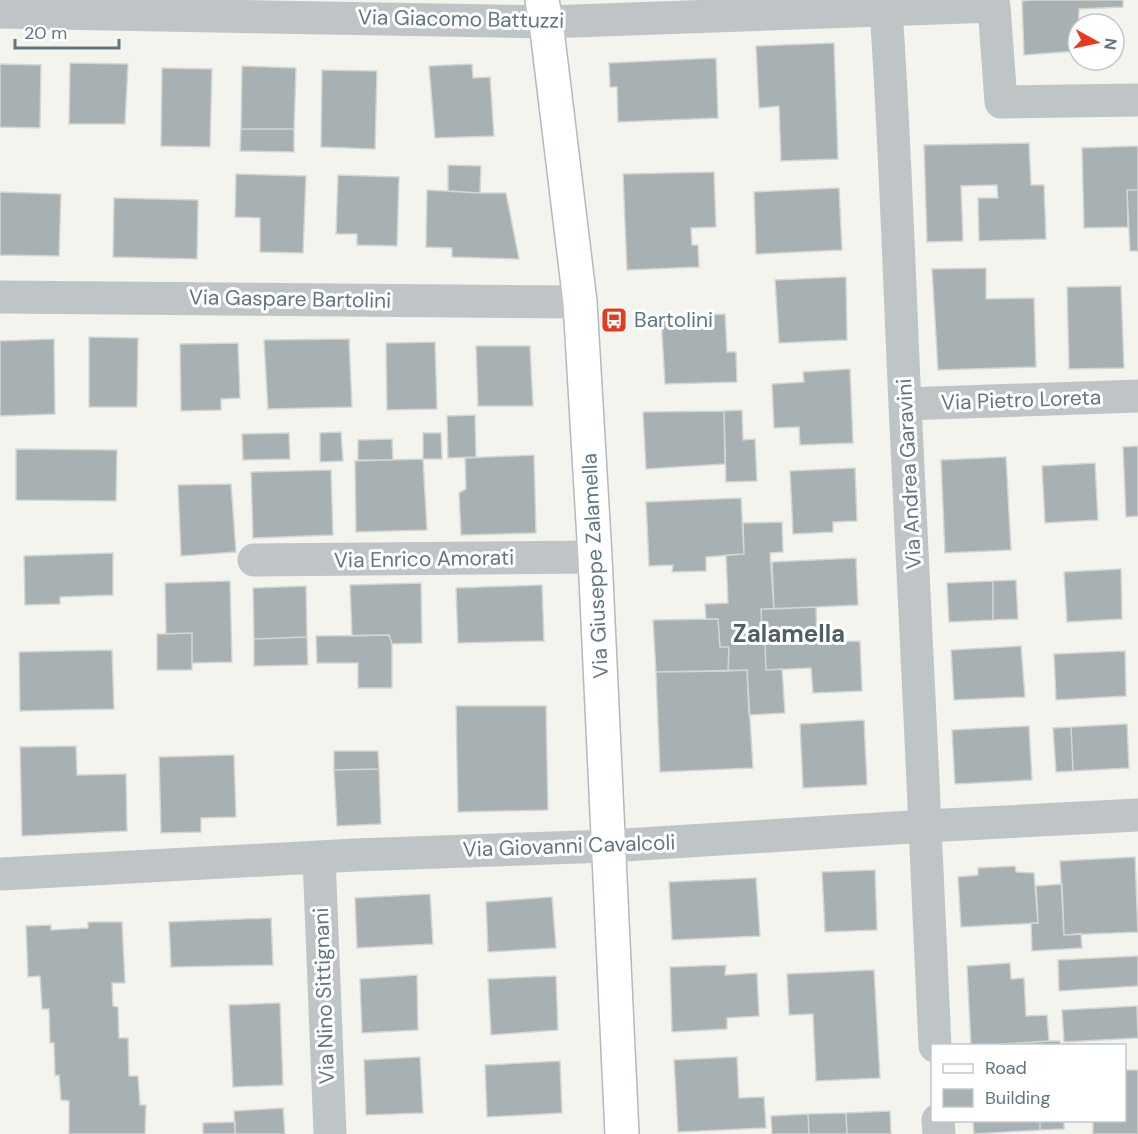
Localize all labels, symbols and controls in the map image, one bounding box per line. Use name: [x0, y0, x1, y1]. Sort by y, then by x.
street label: Via Giacomo Battuzzi: [358, 3, 564, 35]
scale bar: [15, 12, 118, 50]
north arrow: [1066, 12, 1126, 72]
text: 20 m: [24, 21, 67, 45]
text: N: [1099, 37, 1122, 51]
street label: Via Gaspare Bartolini: [189, 283, 391, 315]
bus stop icon: Bartolini: [599, 305, 629, 335]
place label: Bartolini: [634, 306, 713, 334]
street label: Via Andrea Garavini: [890, 378, 928, 570]
street label: Via Pietro Loreta: [940, 383, 1102, 417]
street label: Via Giuseppe Zalamella: [575, 453, 615, 679]
street label: Via Enrico Amorati: [334, 543, 514, 575]
district label: Zalamella: [733, 618, 845, 649]
street label: Via Giovanni Cavalcoli: [462, 828, 676, 864]
street label: Via Nino Sittignani: [307, 907, 341, 1085]
legend: [931, 1044, 1126, 1122]
text: Road: [985, 1056, 1027, 1080]
text: Building: [985, 1086, 1050, 1110]

